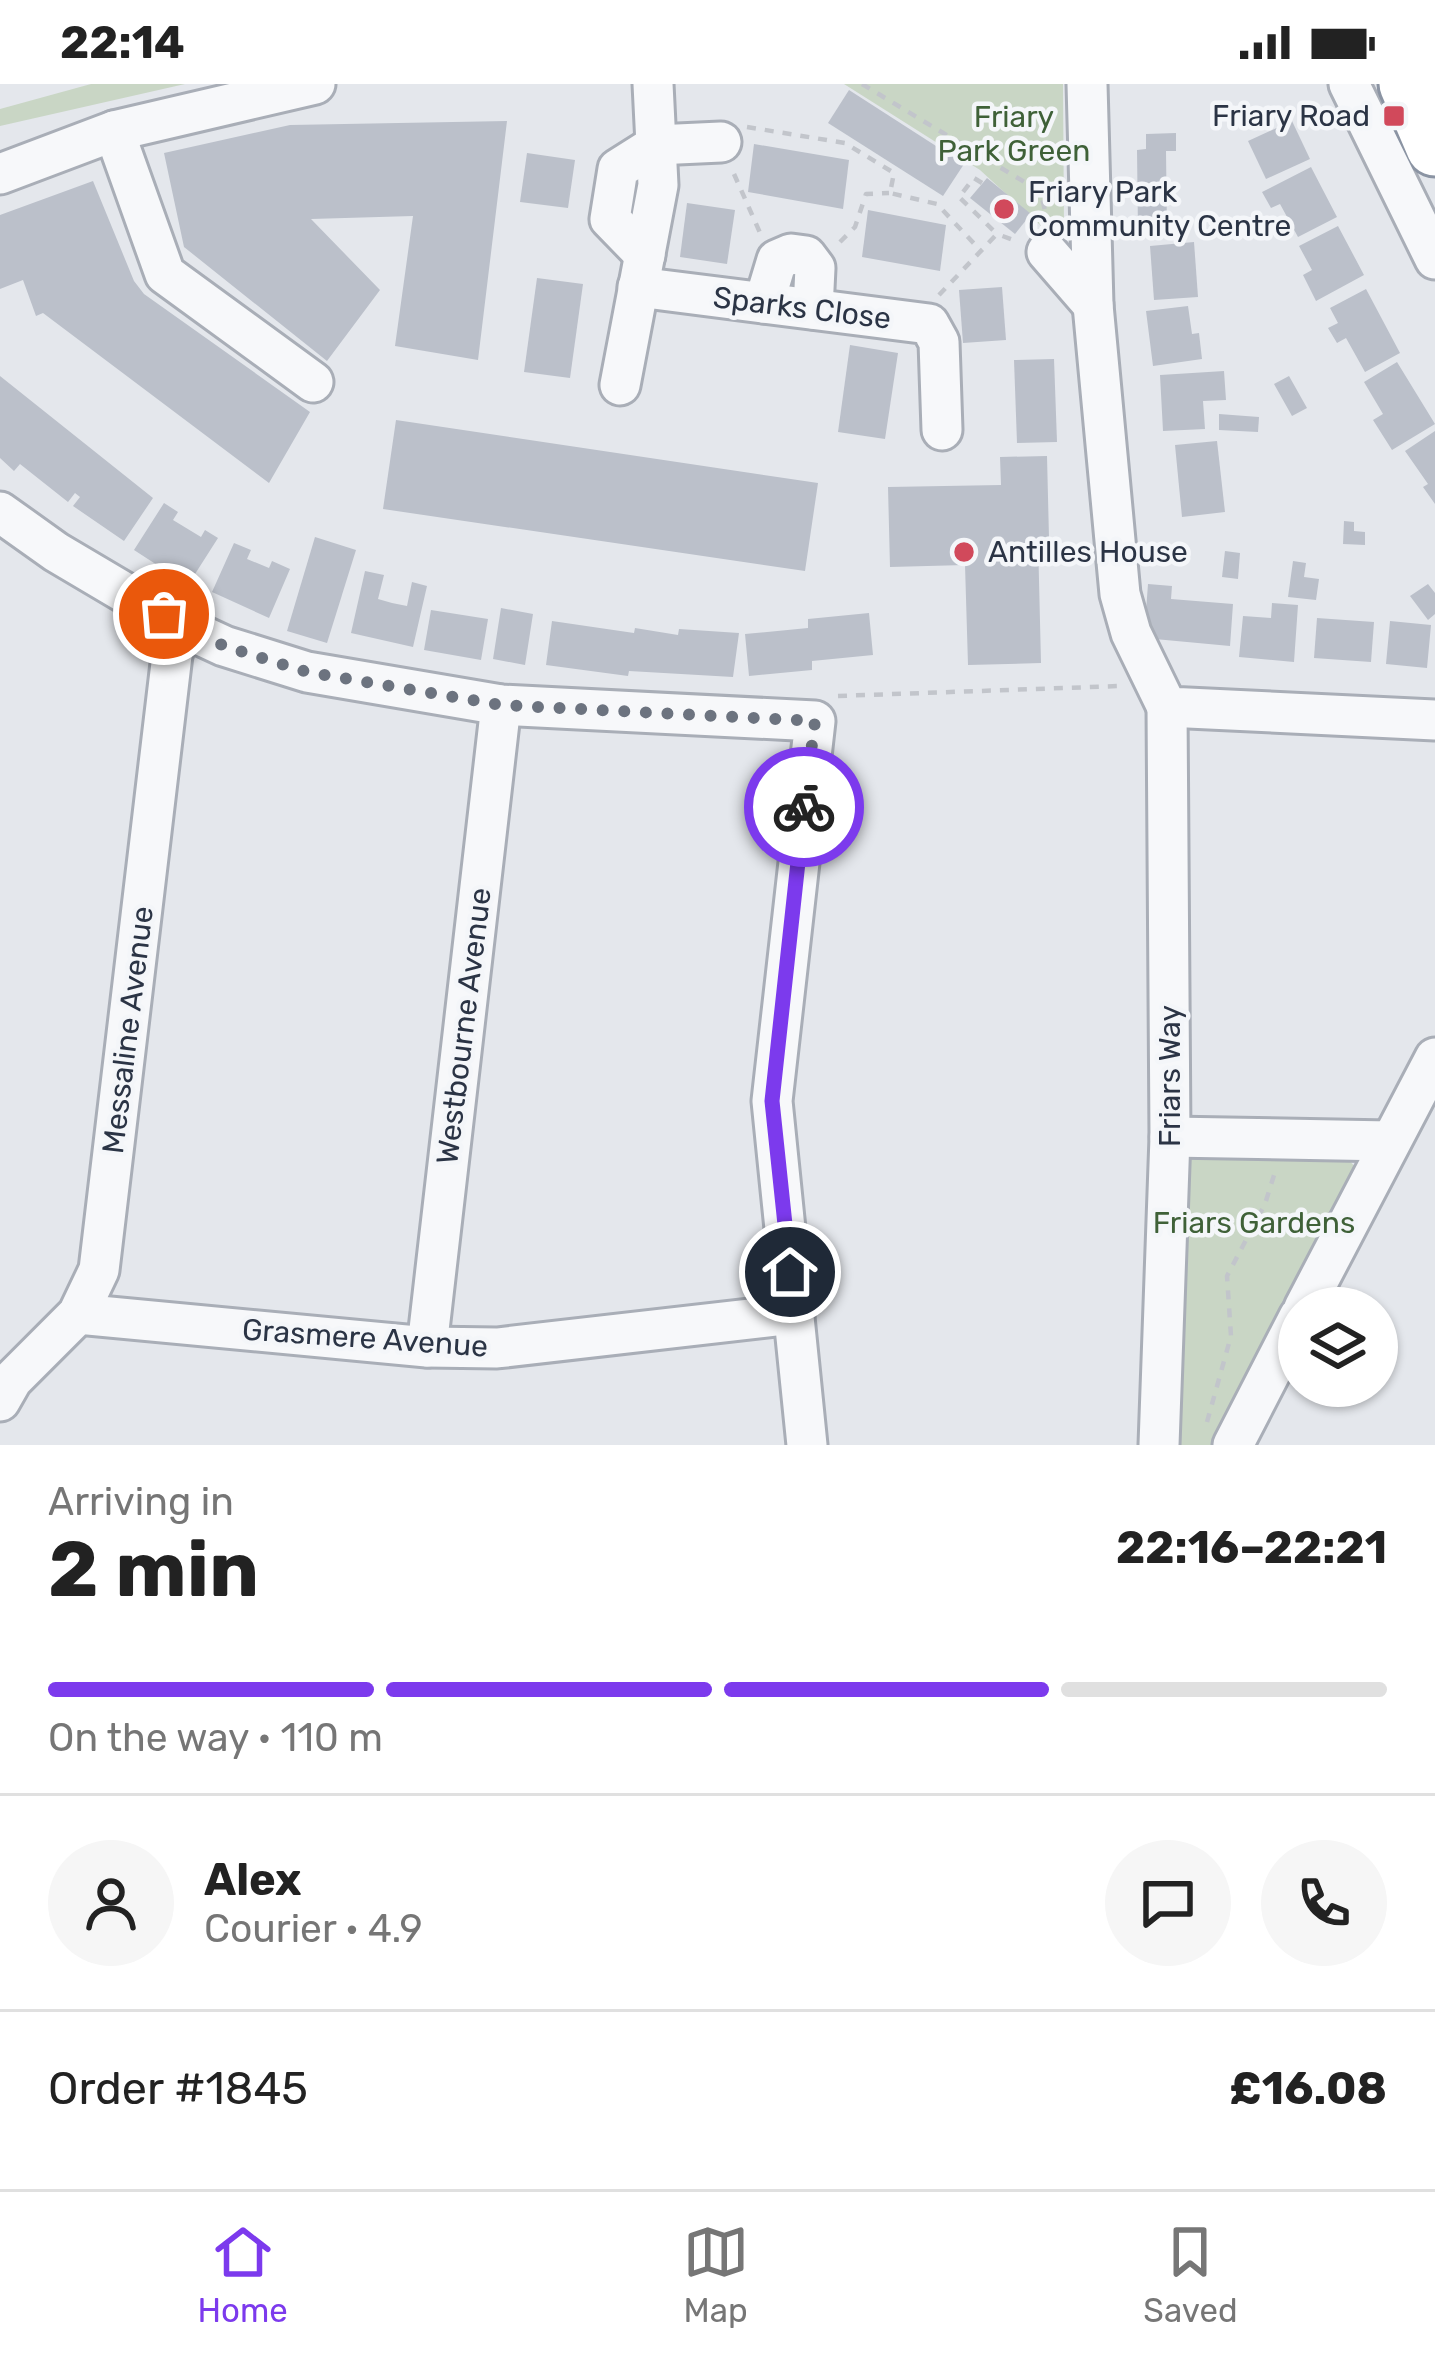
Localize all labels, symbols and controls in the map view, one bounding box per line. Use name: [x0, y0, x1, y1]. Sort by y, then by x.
text: 22:14: [60, 16, 185, 69]
place label: Friary Road: [1212, 98, 1370, 134]
park label: Friary Park Green: [938, 99, 1090, 169]
marker: Friary Road: [1381, 103, 1407, 129]
place label: Friary Park Community Centre: [1028, 174, 1291, 244]
marker: Friary Park Community Centre: [991, 196, 1017, 222]
street label: Sparks Close: [711, 279, 893, 337]
place label: Antilles House: [988, 534, 1188, 570]
marker: Antilles House: [951, 539, 977, 565]
pin: [113, 563, 215, 665]
icon: bag: [131, 581, 197, 647]
courier: [744, 747, 864, 867]
icon: bike: [771, 774, 837, 840]
street label: Westbourne Avenue: [429, 886, 499, 1166]
street label: Messaline Avenue: [95, 904, 161, 1156]
street label: Friars Way: [1152, 1005, 1188, 1147]
park label: Friars Gardens: [1153, 1205, 1355, 1241]
pin: [739, 1221, 841, 1323]
icon: home: [757, 1239, 823, 1305]
map controls: [1278, 1287, 1398, 1407]
button: layers: [1278, 1287, 1398, 1407]
street label: Grasmere Avenue: [241, 1311, 489, 1365]
text: Arriving in: [48, 1479, 234, 1525]
text: 22:16–22:21: [1116, 1521, 1387, 1574]
text: 2 min: [48, 1523, 259, 1616]
text: On the way · 110 m: [48, 1715, 383, 1761]
button: person: [48, 1840, 174, 1966]
button: chat: [1105, 1840, 1231, 1966]
button: phone: [1261, 1840, 1387, 1966]
text: Alex: [204, 1853, 302, 1906]
text: Courier · 4.9: [204, 1906, 423, 1952]
text: Order #1845: [48, 2062, 308, 2115]
text: £16.08: [1229, 2062, 1387, 2115]
tab: Home: [197, 2219, 288, 2330]
tab: Map: [683, 2219, 749, 2330]
tab: Saved: [1143, 2219, 1238, 2330]

